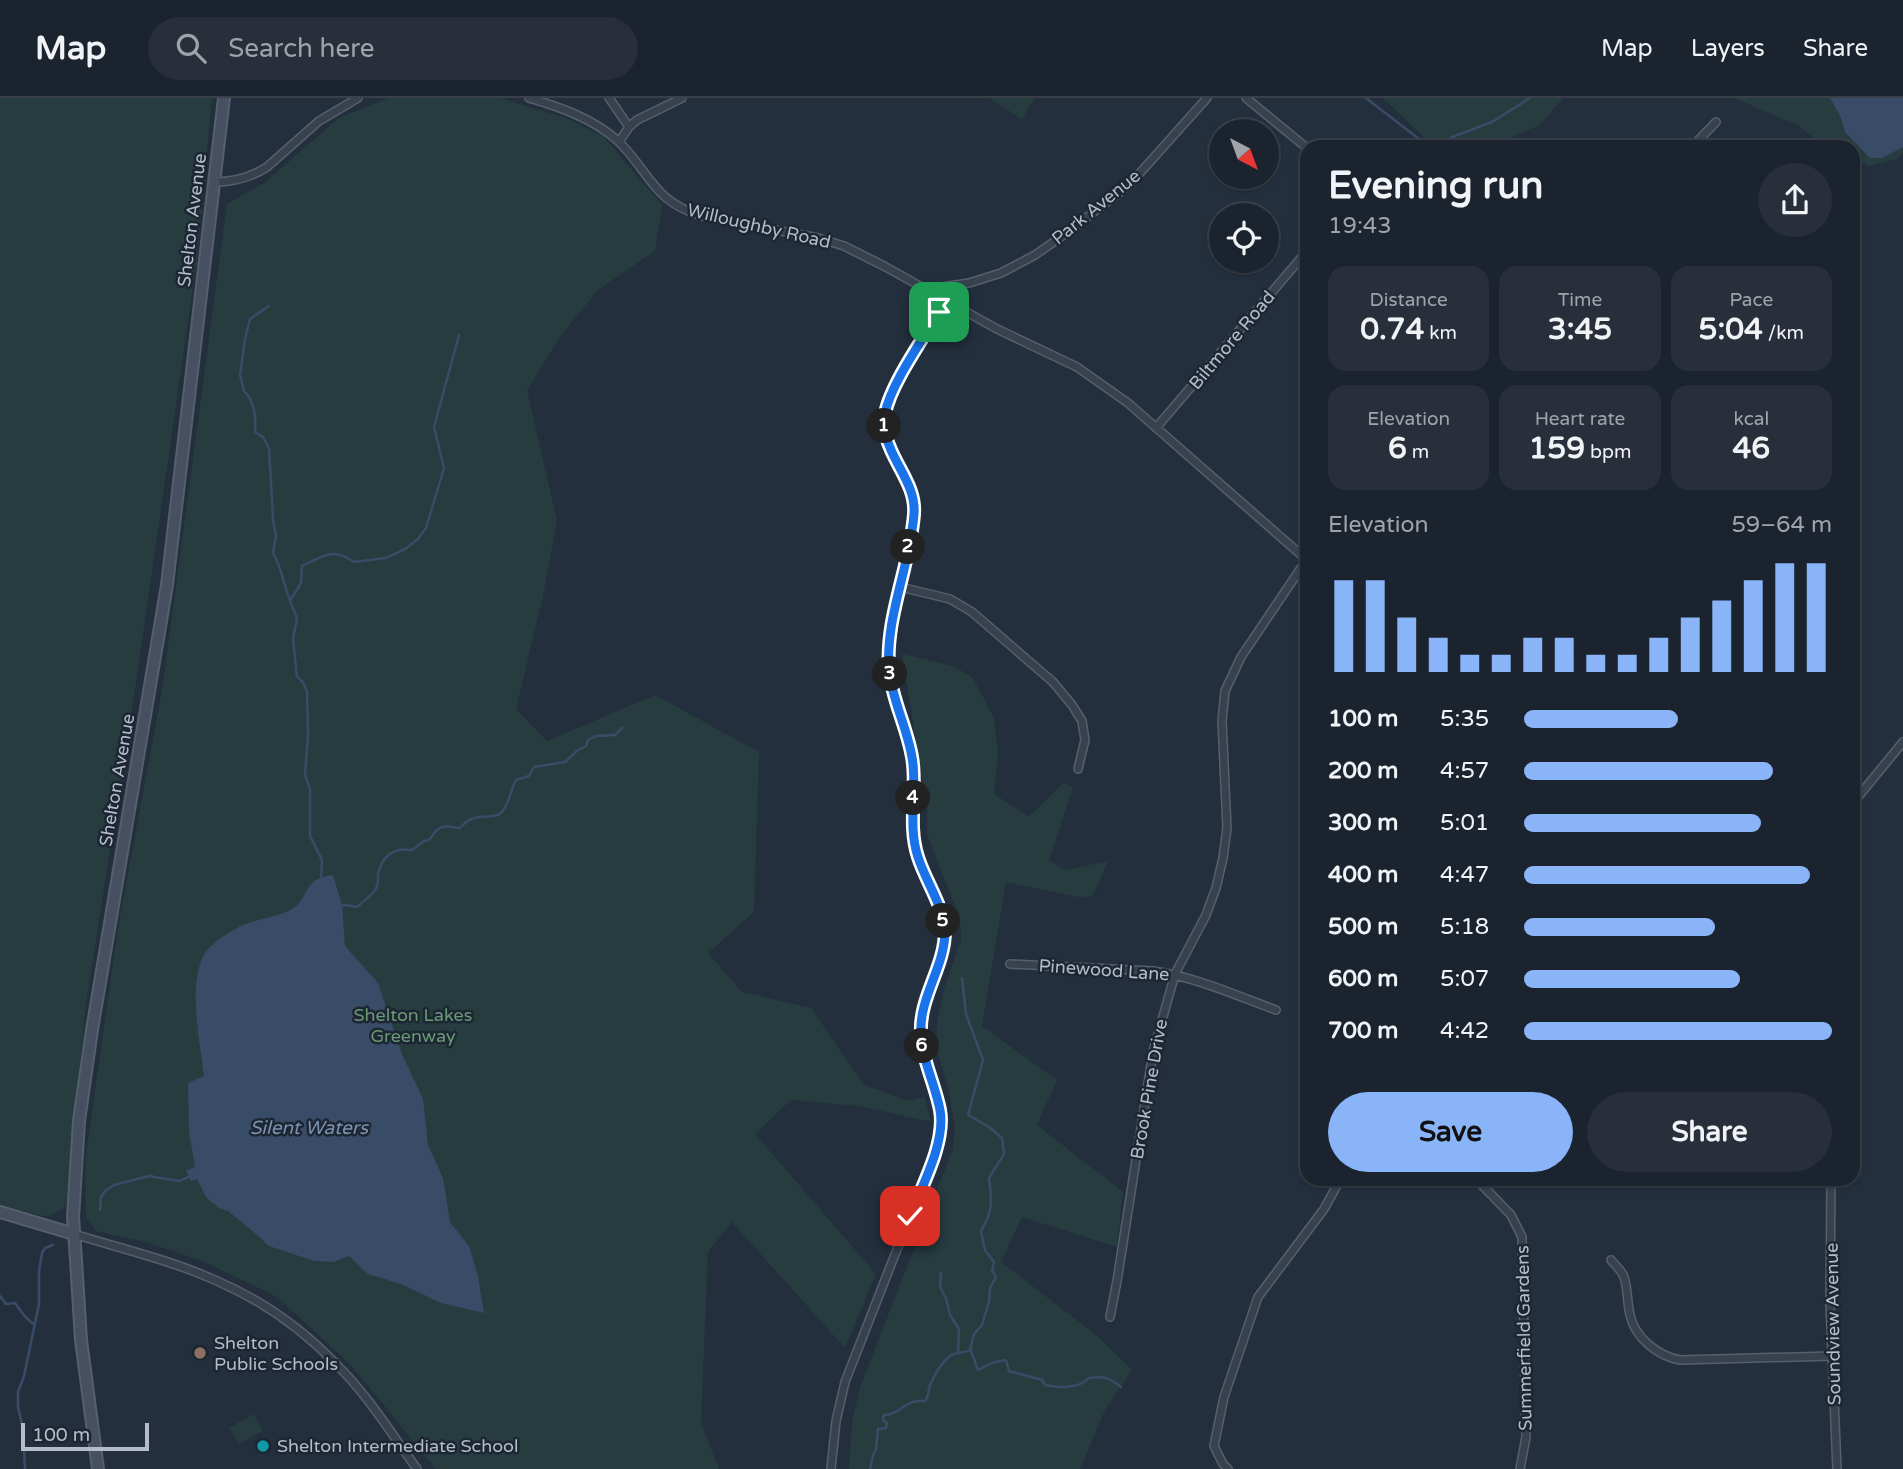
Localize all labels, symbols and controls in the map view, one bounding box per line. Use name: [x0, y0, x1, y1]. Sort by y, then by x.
search box: [148, 17, 638, 80]
text: Map: [35, 29, 106, 68]
icon: search: [172, 29, 210, 67]
text: Search here: [228, 33, 374, 64]
text: Map: [1601, 34, 1653, 63]
text: Layers: [1691, 34, 1765, 63]
text: Share: [1803, 34, 1868, 63]
north arrow: [1209, 119, 1279, 189]
map controls: [1209, 119, 1279, 273]
street label: Shelton Avenue: [173, 152, 211, 288]
text: Evening run: [1328, 163, 1543, 209]
button: share: [1758, 163, 1832, 237]
street label: Park Avenue: [1047, 165, 1145, 249]
street label: Willoughby Road: [685, 199, 833, 253]
button: locate: [1209, 203, 1279, 273]
text: 19:43: [1328, 212, 1392, 240]
pin: [909, 282, 969, 342]
street label: Biltmore Road: [1184, 286, 1280, 394]
text: Distance: [1370, 289, 1448, 311]
text: Time: [1558, 289, 1602, 311]
text: Pace: [1729, 289, 1773, 311]
icon: arrive: [920, 293, 958, 331]
text: 0.74: [1360, 311, 1424, 348]
text: 3:45: [1548, 311, 1612, 348]
text: 5:04: [1699, 311, 1763, 348]
text: km: [1424, 322, 1457, 344]
text: /km: [1763, 322, 1804, 344]
pin: 1: [866, 408, 902, 444]
text: Elevation: [1367, 408, 1450, 430]
text: Heart rate: [1535, 408, 1625, 430]
text: kcal: [1733, 408, 1769, 430]
text: 1: [878, 414, 889, 436]
text: 6: [1388, 430, 1407, 467]
text: 159: [1529, 430, 1585, 467]
text: 46: [1732, 430, 1770, 467]
text: m: [1407, 441, 1429, 463]
text: bpm: [1585, 441, 1631, 463]
text: Elevation: [1328, 511, 1429, 539]
text: 59–64 m: [1731, 511, 1832, 539]
pin: 2: [890, 530, 926, 564]
text: 2: [902, 535, 913, 557]
pin: 3: [872, 656, 908, 692]
text: 3: [884, 662, 895, 684]
text: 100 m: [1328, 705, 1398, 733]
text: 5:35: [1440, 705, 1489, 733]
street label: Shelton Avenue: [95, 712, 139, 848]
text: 200 m: [1328, 757, 1398, 785]
text: 4:57: [1440, 757, 1489, 785]
pin: 4: [895, 780, 930, 816]
text: 4: [907, 786, 918, 808]
text: 300 m: [1328, 809, 1398, 837]
text: 5:01: [1440, 809, 1489, 837]
text: 400 m: [1328, 861, 1398, 889]
text: 4:47: [1440, 861, 1489, 889]
pin: 5: [926, 904, 960, 938]
text: 5: [937, 909, 948, 931]
text: 500 m: [1328, 913, 1398, 941]
text: 5:18: [1440, 913, 1489, 941]
street label: Pinewood Lane: [1038, 954, 1170, 986]
text: 600 m: [1328, 965, 1398, 993]
text: 5:07: [1440, 965, 1489, 993]
park label: Shelton Lakes Greenway: [354, 1004, 472, 1047]
street label: Brook Pine Drive: [1126, 1017, 1172, 1161]
text: 700 m: [1328, 1017, 1398, 1045]
text: 4:42: [1440, 1017, 1489, 1045]
pin: 6: [904, 1028, 940, 1063]
text: 6: [916, 1034, 927, 1056]
button: Save: [1328, 1092, 1573, 1172]
button: Share: [1587, 1092, 1832, 1172]
water label: Silent Waters: [250, 1117, 370, 1139]
pin: [880, 1186, 940, 1246]
icon: check: [891, 1197, 929, 1235]
street label: Soundview Avenue: [1821, 1242, 1845, 1406]
street label: Summerfield Gardens: [1511, 1245, 1537, 1431]
place label: Shelton Public Schools: [214, 1332, 338, 1375]
marker: Shelton Public Schools: [192, 1345, 208, 1361]
scale bar: [21, 1420, 149, 1452]
text: 100 m: [32, 1424, 90, 1446]
place label: Shelton Intermediate School: [277, 1435, 519, 1457]
marker: Shelton Intermediate School: [255, 1438, 271, 1454]

